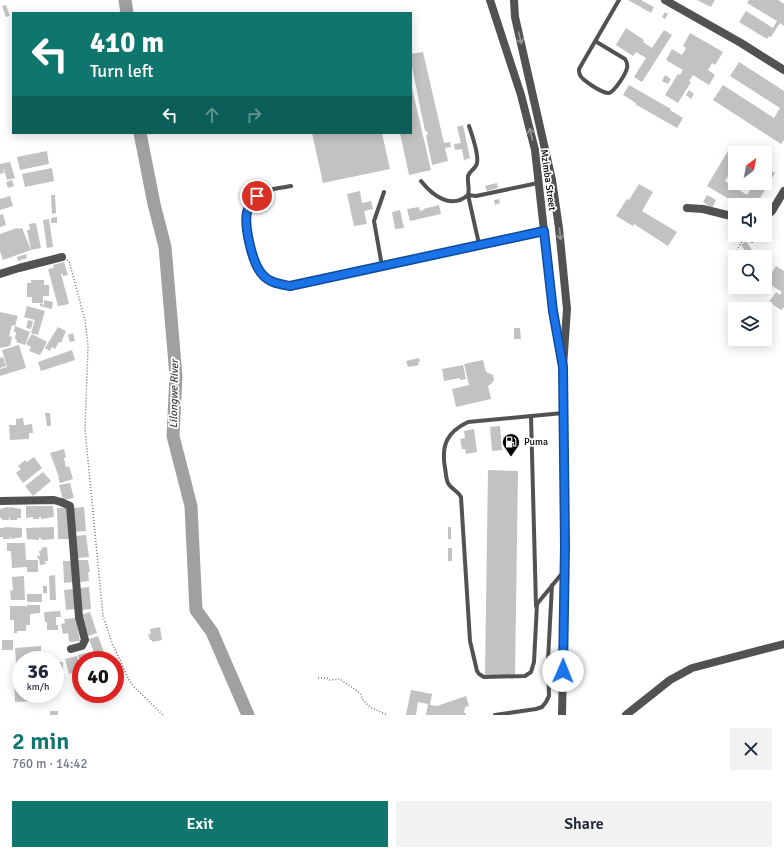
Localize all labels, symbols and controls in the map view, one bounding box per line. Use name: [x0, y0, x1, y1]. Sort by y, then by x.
text: 410 m: [90, 26, 164, 60]
icon: left: [24, 28, 76, 80]
one-way arrow: [516, 32, 524, 45]
text: Turn left: [90, 60, 153, 82]
icon: left: [159, 104, 181, 126]
icon: ahead: [201, 104, 223, 126]
icon: right: [243, 104, 265, 126]
one-way arrow: [526, 128, 534, 141]
north arrow: [728, 146, 772, 190]
map controls: [728, 146, 772, 346]
street label: Mzimba Street: [538, 149, 558, 212]
pin: [240, 179, 274, 213]
icon: arrive: [246, 185, 268, 207]
button: sound: [728, 198, 772, 242]
one-way arrow: [556, 227, 563, 240]
button: search: [728, 250, 772, 294]
button: layers: [728, 302, 772, 346]
water label: Lilongwe River: [167, 358, 181, 429]
fuel station icon: Puma: [501, 432, 521, 457]
place label: Puma: [524, 436, 548, 448]
position arrow: [542, 650, 584, 692]
speed limit sign: 40: [72, 651, 124, 703]
text: 36: [27, 659, 49, 684]
text: km/h: [27, 681, 49, 693]
text: 2 min: [12, 726, 69, 756]
button: close: [730, 728, 772, 770]
text: 760 m · 14:42: [12, 756, 88, 772]
button: Exit: [12, 801, 388, 847]
button: Share: [396, 801, 772, 847]

